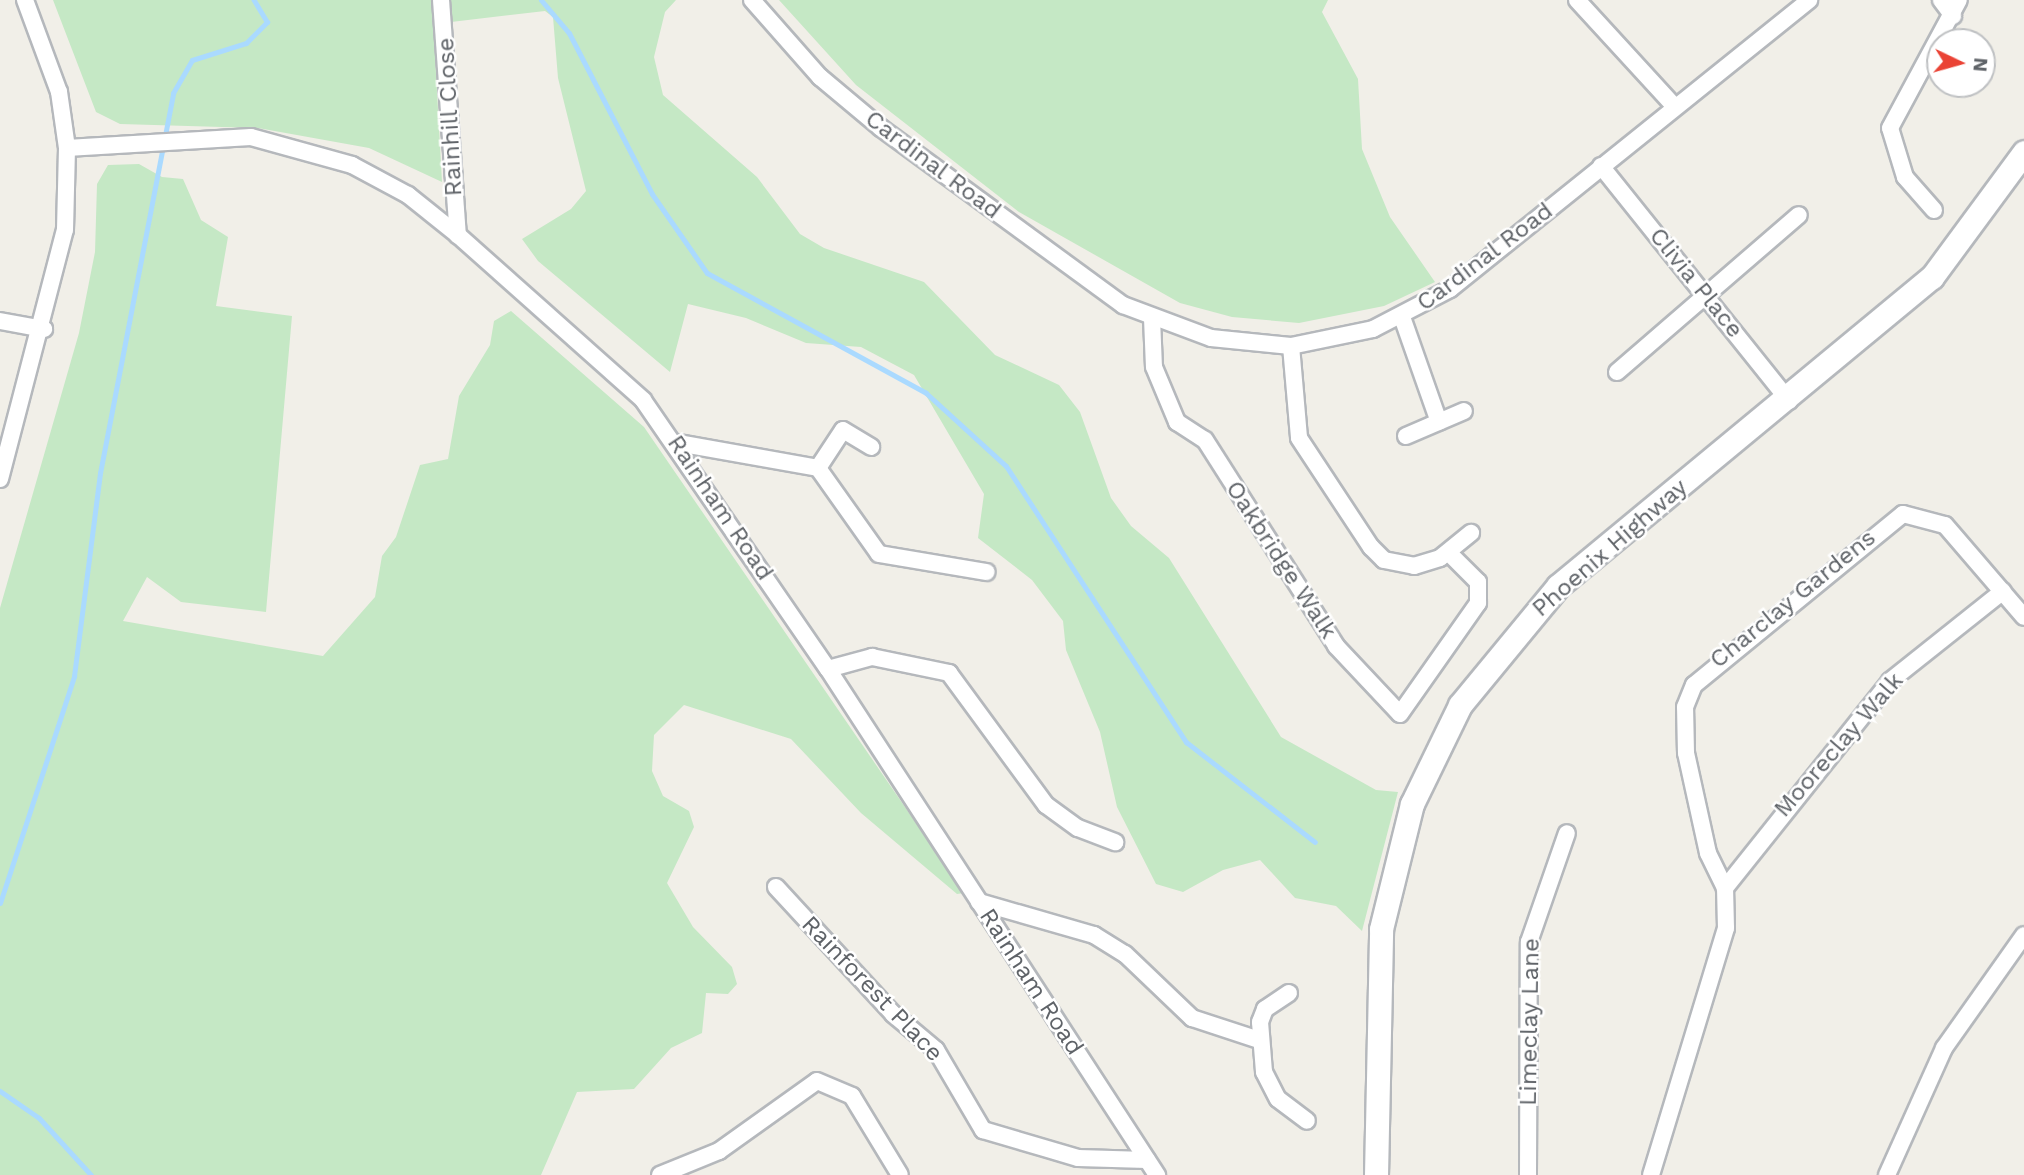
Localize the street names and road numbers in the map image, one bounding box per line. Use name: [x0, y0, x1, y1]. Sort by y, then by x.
street label: Rainhill Close: [431, 37, 469, 197]
street label: Cardinal Road: [859, 104, 1007, 226]
street label: Cardinal Road: [1411, 196, 1559, 318]
street label: Clivia Place: [1643, 222, 1749, 344]
street label: Rainham Road: [661, 430, 779, 586]
street label: Phoenix Highway: [1526, 473, 1694, 623]
street label: Oakbridge Walk: [1219, 475, 1343, 645]
street label: Charclay Gardens: [1704, 523, 1882, 675]
street label: Mooreclay Walk: [1768, 666, 1910, 824]
street label: Rainham Road: [973, 903, 1089, 1061]
street label: Rainforest Place: [795, 910, 949, 1068]
street label: Limeclay Lane: [1514, 938, 1546, 1106]

